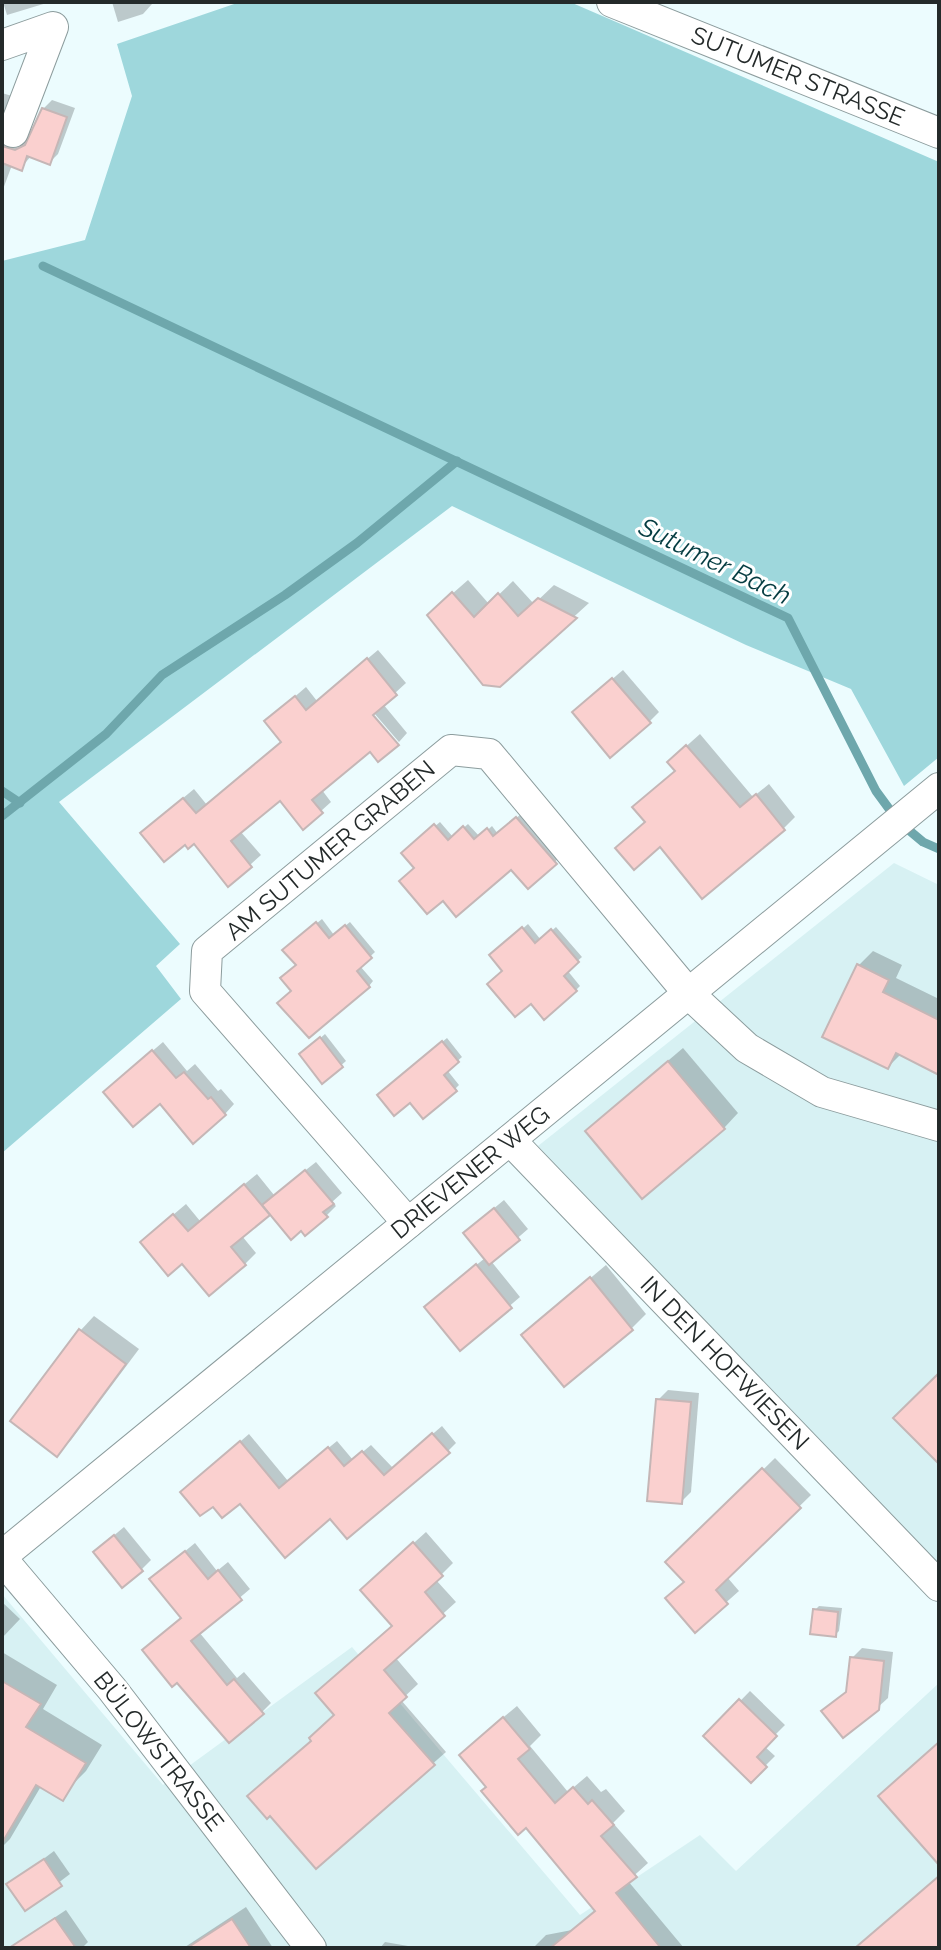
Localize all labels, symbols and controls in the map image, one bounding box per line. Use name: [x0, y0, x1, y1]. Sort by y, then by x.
street label: SUTUMER STRASSE: [687, 20, 909, 132]
water label: Sutumer Bach: [633, 511, 796, 611]
street label: AM SUTUMER GRABEN: [219, 754, 441, 946]
street label: DRIEVENER WEG: [385, 1099, 555, 1245]
street label: IN DEN HOFWIESEN: [635, 1270, 815, 1456]
street label: BÜLOWSTRASSE: [88, 1666, 230, 1836]

